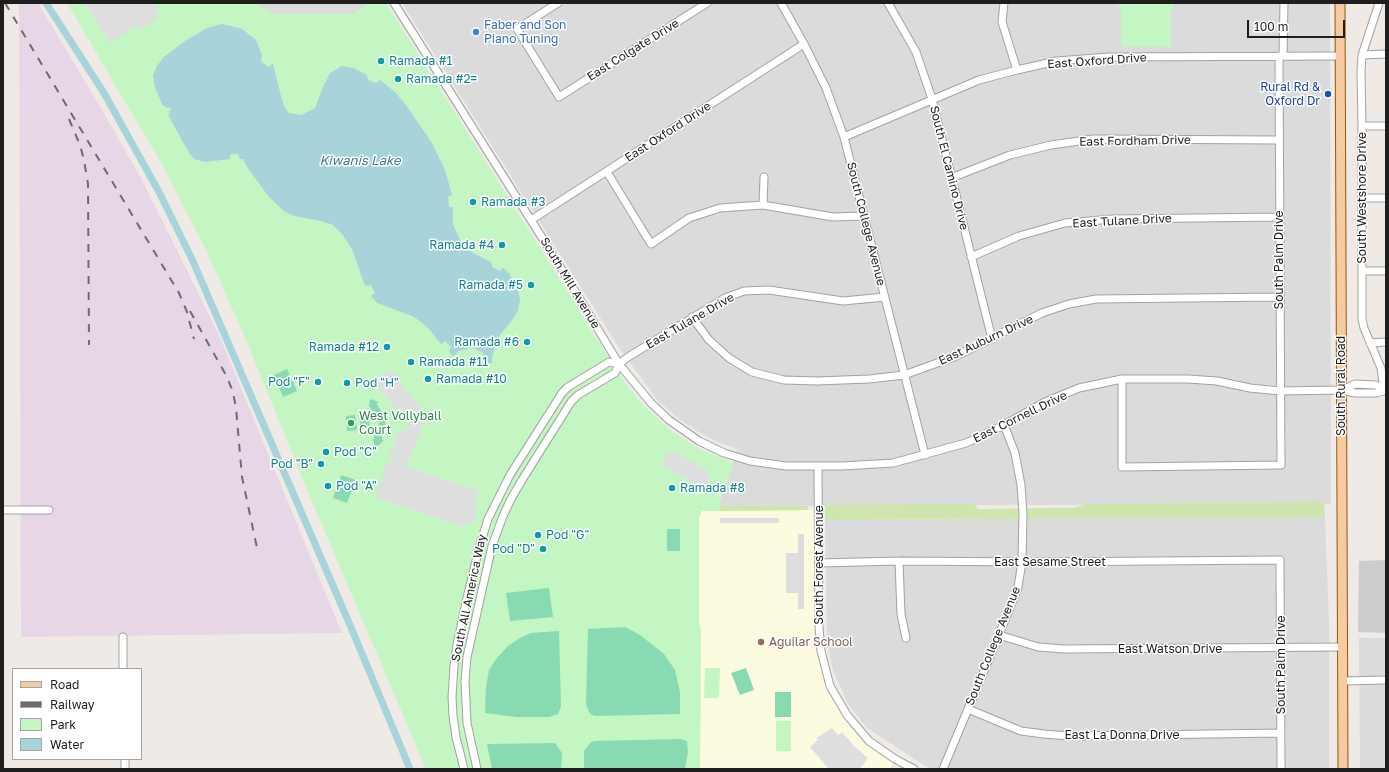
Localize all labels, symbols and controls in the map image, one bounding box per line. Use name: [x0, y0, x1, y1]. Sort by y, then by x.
scale bar: [1249, 12, 1347, 38]
street label: East Colgate Drive: [584, 16, 682, 84]
place label: Faber and Son Piano Tuning: [484, 18, 566, 46]
text: 100 m: [1254, 19, 1288, 34]
marker: Faber and Son Piano Tuning: [471, 27, 481, 37]
street label: East Oxford Drive: [1047, 50, 1147, 72]
place label: Ramada #1: [389, 54, 452, 68]
marker: Ramada #1: [376, 56, 386, 66]
place label: Ramada #2=: [406, 72, 477, 86]
marker: Ramada #2=: [393, 74, 403, 84]
place label: Rural Rd & Oxford Dr: [1260, 80, 1320, 108]
marker: Rural Rd & Oxford Dr: [1323, 89, 1333, 99]
street label: East Oxford Drive: [622, 99, 714, 165]
street label: South El Camino Drive: [927, 104, 971, 232]
street label: South Westshore Drive: [1355, 132, 1369, 264]
street label: East Fordham Drive: [1079, 133, 1191, 149]
water label: Kiwanis Lake: [319, 153, 401, 169]
street label: South College Avenue: [844, 161, 888, 287]
place label: Ramada #3: [481, 195, 546, 209]
marker: Ramada #3: [468, 197, 478, 207]
street label: South Palm Drive: [1272, 210, 1286, 310]
street label: East Tulane Drive: [1072, 211, 1172, 231]
street label: South Mill Avenue: [537, 235, 603, 331]
place label: Ramada #4: [429, 238, 494, 252]
marker: Ramada #4: [497, 240, 507, 250]
place label: Ramada #5: [459, 278, 523, 292]
marker: Ramada #5: [526, 280, 536, 290]
street label: East Tulane Drive: [643, 290, 737, 352]
street label: East Auburn Drive: [936, 312, 1036, 368]
place label: Ramada #6: [454, 335, 519, 349]
street label: South Rural Road: [1334, 336, 1348, 436]
marker: Ramada #6: [522, 337, 532, 347]
place label: Ramada #12: [309, 340, 379, 354]
marker: Ramada #12: [382, 342, 392, 352]
place label: Ramada #11: [419, 355, 488, 369]
marker: Ramada #11: [406, 357, 416, 367]
place label: Ramada #10: [436, 372, 507, 386]
marker: Ramada #10: [423, 374, 433, 384]
place label: Pod "F": [268, 375, 310, 389]
place label: Pod "H": [355, 376, 399, 390]
marker: Pod "F": [313, 377, 323, 387]
marker: Pod "H": [342, 378, 352, 388]
street label: East Cornell Drive: [971, 388, 1069, 446]
place label: West Vollyball Court: [359, 409, 442, 437]
marker: West Vollyball Court: [346, 418, 356, 428]
place label: Pod "C": [334, 445, 377, 459]
marker: Pod "C": [321, 447, 331, 457]
place label: Pod "B": [270, 457, 313, 471]
marker: Pod "B": [316, 459, 326, 469]
place label: Pod "A": [336, 479, 377, 493]
marker: Pod "A": [323, 481, 333, 491]
place label: Ramada #8: [680, 481, 745, 495]
marker: Ramada #8: [667, 483, 677, 493]
street label: South Forest Avenue: [812, 505, 826, 625]
place label: Pod "G": [546, 528, 589, 542]
marker: Pod "G": [533, 530, 543, 540]
street label: South All America Way: [448, 533, 490, 663]
place label: Pod "D": [492, 542, 535, 556]
marker: Pod "D": [538, 544, 548, 554]
street label: East Sesame Street: [994, 555, 1106, 569]
street label: South College Avenue: [963, 584, 1023, 708]
street label: South Palm Drive: [1274, 615, 1288, 715]
place label: Aguilar School: [769, 635, 853, 649]
marker: Aguilar School: [756, 637, 766, 647]
street label: East Watson Drive: [1118, 642, 1222, 656]
legend: [12, 668, 142, 760]
text: Road: [50, 677, 79, 692]
text: Railway: [50, 697, 95, 712]
text: Park: [50, 717, 76, 732]
street label: East La Donna Drive: [1065, 728, 1179, 742]
text: Water: [50, 737, 84, 752]

